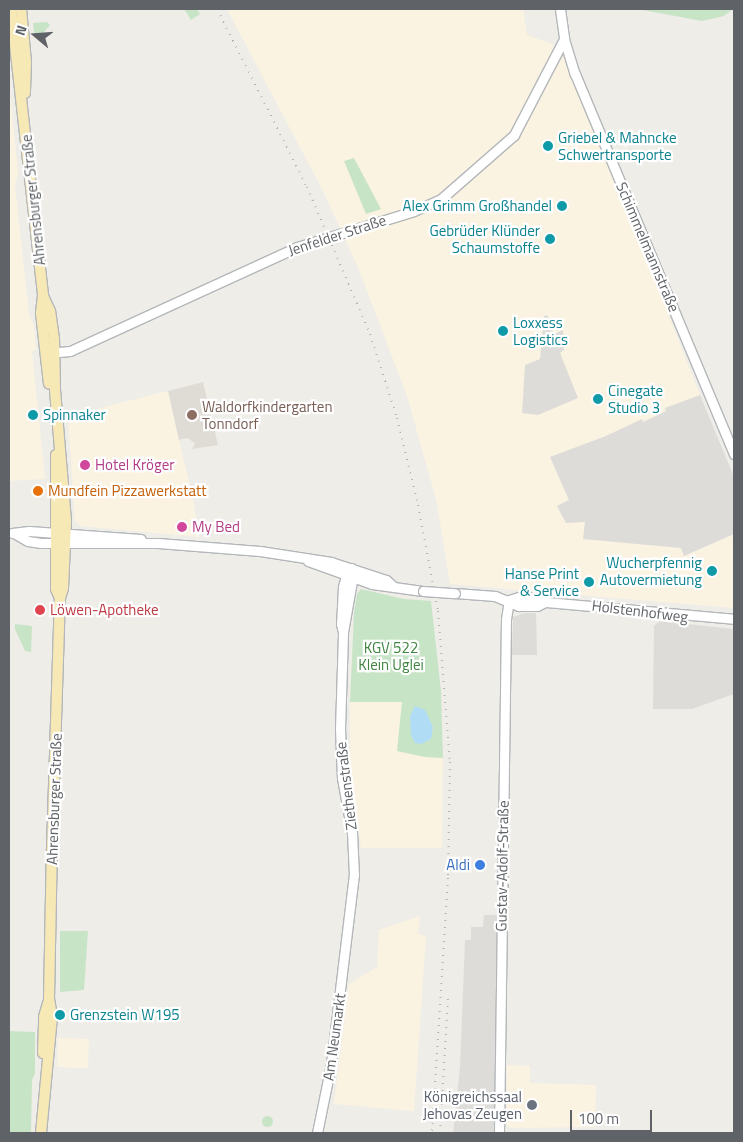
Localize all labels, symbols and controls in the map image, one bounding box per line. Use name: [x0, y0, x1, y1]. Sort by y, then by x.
north arrow: [10, 10, 60, 60]
text: N: [9, 22, 32, 38]
place label: Griebel & Mahncke Schwertransporte: [558, 128, 676, 163]
street label: Ahrensburger Straße: [17, 134, 49, 266]
marker: Griebel & Mahncke Schwertransporte: [542, 140, 554, 152]
street label: Schimmelmannstraße: [612, 179, 684, 315]
place label: Alex Grimm Großhandel: [402, 197, 552, 215]
marker: Alex Grimm Großhandel: [556, 200, 568, 212]
street label: Jenfelder Straße: [286, 211, 388, 259]
place label: Gebrüder Klünder Schaumstoffe: [429, 221, 540, 256]
marker: Gebrüder Klünder Schaumstoffe: [544, 233, 556, 245]
place label: Loxxess Logistics: [513, 313, 568, 348]
marker: Loxxess Logistics: [497, 325, 509, 337]
place label: Cinegate Studio 3: [608, 381, 663, 416]
marker: Cinegate Studio 3: [592, 393, 604, 405]
place label: Waldorfkindergarten Tonndorf: [202, 397, 332, 432]
place label: Spinnaker: [43, 406, 106, 424]
marker: Spinnaker: [27, 409, 39, 421]
marker: Waldorfkindergarten Tonndorf: [186, 409, 198, 421]
place label: Hotel Kröger: [95, 456, 174, 474]
marker: Hotel Kröger: [79, 459, 91, 471]
place label: Mundfein Pizzawerkstatt: [48, 482, 207, 500]
marker: Mundfein Pizzawerkstatt: [32, 485, 44, 497]
place label: My Bed: [192, 518, 240, 536]
marker: My Bed: [176, 521, 188, 533]
place label: Wucherpfennig Autovermietung: [600, 553, 702, 588]
place label: Hanse Print & Service: [505, 564, 579, 599]
marker: Wucherpfennig Autovermietung: [706, 565, 718, 577]
marker: Hanse Print & Service: [583, 576, 595, 588]
street label: Holstenhofweg: [591, 596, 689, 626]
place label: Löwen-Apotheke: [50, 601, 159, 619]
marker: Löwen-Apotheke: [34, 604, 46, 616]
park label: KGV 522 Klein Uglei: [358, 638, 424, 673]
street label: Ahrensburger Straße: [43, 733, 65, 865]
street label: Ziethenstraße: [332, 741, 360, 831]
street label: Gustav-Adolf-Straße: [492, 800, 512, 932]
place label: Aldi: [446, 856, 470, 874]
marker: Aldi: [474, 859, 486, 871]
street label: Am Neumarkt: [319, 992, 349, 1082]
place label: Grenzstein W195: [70, 1006, 180, 1024]
marker: Grenzstein W195: [54, 1009, 66, 1021]
place label: Königreichssaal Jehovas Zeugen: [423, 1087, 522, 1122]
marker: Königreichssaal Jehovas Zeugen: [526, 1099, 538, 1111]
scale bar: [573, 1100, 656, 1132]
text: 100 m: [578, 1107, 619, 1130]

